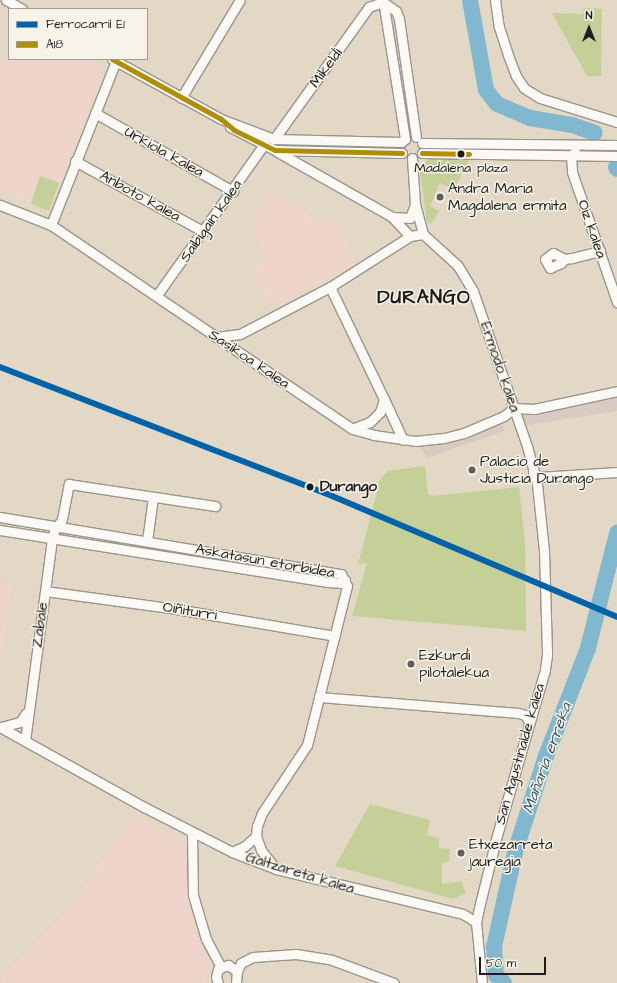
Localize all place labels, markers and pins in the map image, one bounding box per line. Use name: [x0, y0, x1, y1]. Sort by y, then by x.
marker: Madalena plaza: [456, 149, 466, 159]
place label: Madalena plaza: [414, 160, 508, 176]
place label: Andra Maria Magdalena ermita: [448, 179, 567, 214]
marker: Andra Maria Magdalena ermita: [435, 192, 445, 202]
place label: Palacio de Justicia Durango: [480, 452, 594, 487]
marker: Palacio de Justicia Durango: [467, 465, 477, 475]
place label: Durango: [320, 478, 377, 496]
marker: Durango: [303, 480, 317, 494]
place label: Ezkurdi pilotalekua: [419, 646, 489, 681]
marker: Ezkurdi pilotalekua: [406, 659, 416, 669]
place label: Etxezarreta jauregia: [469, 835, 553, 870]
marker: Etxezarreta jauregia: [456, 848, 466, 858]

